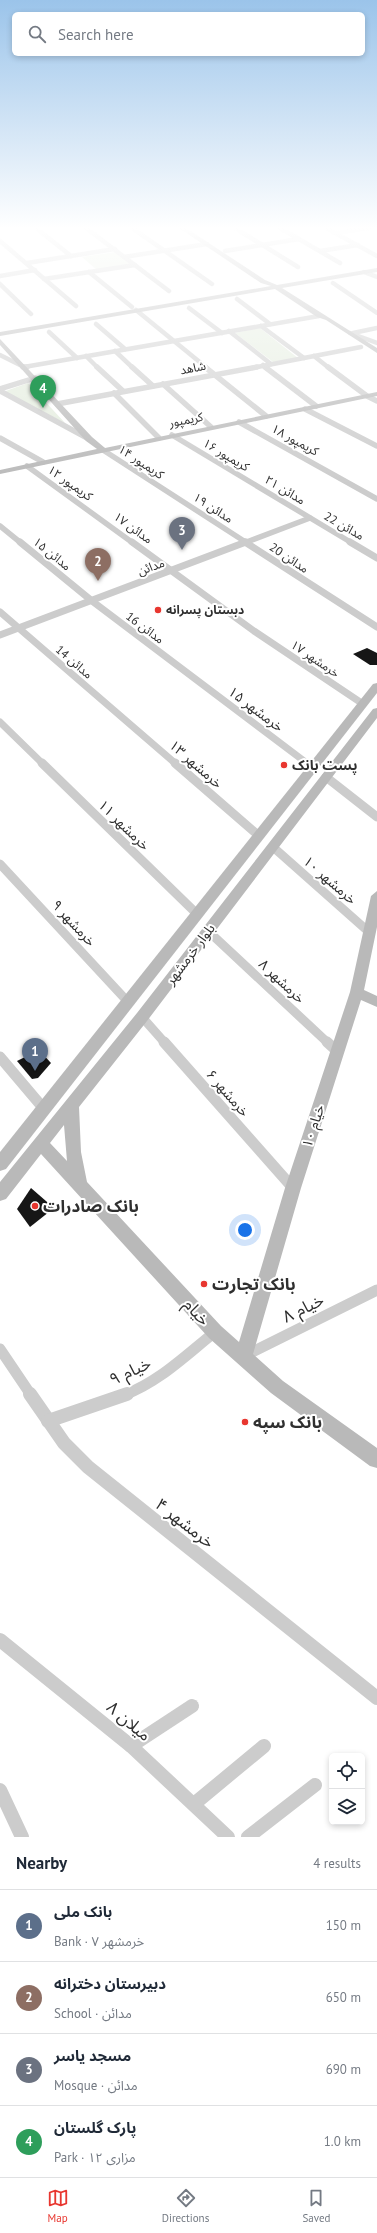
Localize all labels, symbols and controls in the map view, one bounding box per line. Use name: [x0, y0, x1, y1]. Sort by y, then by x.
search box: [12, 12, 365, 56]
icon: search: [26, 23, 48, 45]
text: Search here: [58, 25, 134, 44]
street label: شاهد: [179, 358, 207, 377]
pin: 4: [30, 375, 56, 408]
street label: کریمپور: [167, 409, 205, 431]
street label: کریمپور ۱۸: [269, 421, 322, 460]
street label: کریمپور ۱۶: [200, 435, 253, 476]
street label: کریمپور ۱۴: [115, 441, 168, 483]
street label: کریمپور ۱۲: [44, 462, 96, 505]
street label: مدائن ۲۱: [262, 472, 308, 507]
street label: مدائن ۱۹: [191, 489, 236, 526]
street label: مدائن ۱۷: [111, 508, 156, 547]
street label: مدائن 22: [322, 508, 367, 543]
pin: 3: [169, 517, 195, 550]
street label: مدائن ۱۵: [30, 534, 74, 573]
street label: مدائن 20: [267, 539, 312, 576]
pin: 2: [85, 548, 111, 581]
street label: مدائن: [135, 555, 166, 578]
place label: دبستان پسرانه: [166, 602, 244, 619]
marker: دبستان پسرانه: [153, 605, 163, 615]
street label: مدائن 16: [123, 608, 167, 647]
street label: خرمشهر ۱۷: [288, 637, 343, 680]
street label: مدائن 14: [53, 642, 96, 682]
street label: خرمشهر ۱۵: [225, 682, 287, 736]
street label: خرمشهر ۱۳: [166, 736, 226, 792]
place label: پست بانک: [292, 756, 357, 775]
marker: پست بانک: [279, 760, 289, 770]
street label: خرمشهر ۱۱: [94, 796, 154, 854]
street label: خرمشهر ۱۰: [300, 852, 360, 908]
street label: خرمشهر ۹: [48, 896, 100, 950]
street label: بلوار خرمشهر: [161, 920, 219, 989]
street label: خرمشهر ۸: [255, 955, 309, 1007]
pin: 1: [22, 1038, 48, 1071]
street label: خرمشهر ۶: [203, 1066, 253, 1120]
street label: خیام ۱۰: [298, 1102, 330, 1150]
place label: بانک صادرات: [43, 1195, 139, 1217]
marker: بانک صادرات: [30, 1201, 40, 1211]
your location: [235, 1220, 255, 1240]
place label: بانک تجارت: [212, 1273, 296, 1295]
marker: بانک تجارت: [199, 1279, 209, 1289]
street label: خیام ۸: [278, 1289, 328, 1329]
street label: خیام: [177, 1294, 215, 1332]
street label: خیام ۹: [105, 1352, 155, 1392]
place label: بانک سپه: [253, 1411, 322, 1434]
marker: بانک سپه: [240, 1417, 250, 1427]
street label: خرمشهر ۴: [151, 1493, 219, 1553]
street label: میلان ۸: [102, 1696, 156, 1746]
map controls: [329, 1753, 365, 1825]
button: locate: [329, 1753, 365, 1789]
button: layers: [329, 1789, 365, 1825]
text: Nearby: [16, 1852, 67, 1874]
text: 4 results: [313, 1855, 361, 1872]
text: بانک ملی: [54, 1902, 112, 1921]
text: 1: [25, 1917, 33, 1934]
text: 150 m: [326, 1917, 361, 1934]
text: Bank · خرمشهر ۷: [54, 1933, 144, 1950]
text: دبیرستان دخترانه: [54, 1974, 166, 1993]
text: 2: [25, 1989, 33, 2006]
text: 650 m: [326, 1989, 361, 2006]
text: School · مدائن: [54, 2005, 132, 2022]
text: مسجد یاسر: [54, 2046, 131, 2065]
text: 3: [25, 2061, 33, 2078]
text: 690 m: [326, 2061, 361, 2078]
text: Mosque · مدائن: [54, 2077, 138, 2094]
text: پارک گلستان: [54, 2118, 136, 2137]
text: 4: [25, 2133, 33, 2150]
text: 1.0 km: [324, 2133, 361, 2150]
text: Park · مزاری ۱۲: [54, 2149, 136, 2166]
tab: Map: [47, 2187, 69, 2225]
tab: Directions: [162, 2187, 209, 2225]
tab: Saved: [302, 2187, 330, 2225]

